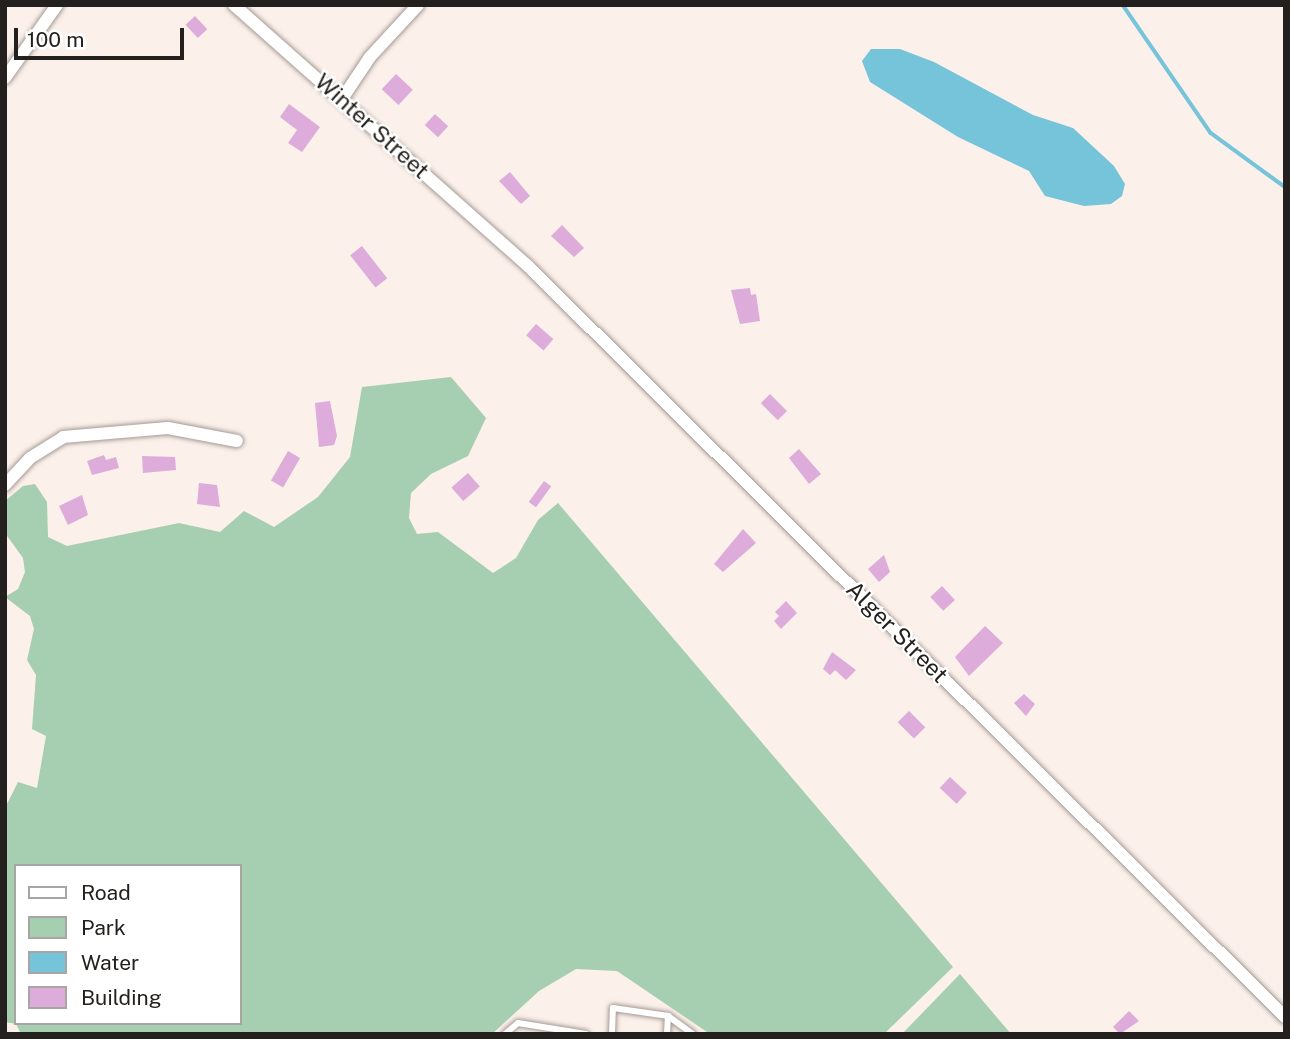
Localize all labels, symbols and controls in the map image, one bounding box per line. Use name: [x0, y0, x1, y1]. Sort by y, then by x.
scale bar: [18, 14, 187, 58]
text: 100 m: [27, 27, 84, 52]
street label: Winter Street: [309, 68, 435, 184]
street label: Alger Street: [840, 575, 954, 689]
legend: [14, 864, 242, 1025]
text: Road: [81, 880, 131, 905]
text: Park: [81, 915, 126, 940]
text: Water: [81, 950, 139, 975]
text: Building: [81, 985, 162, 1010]

